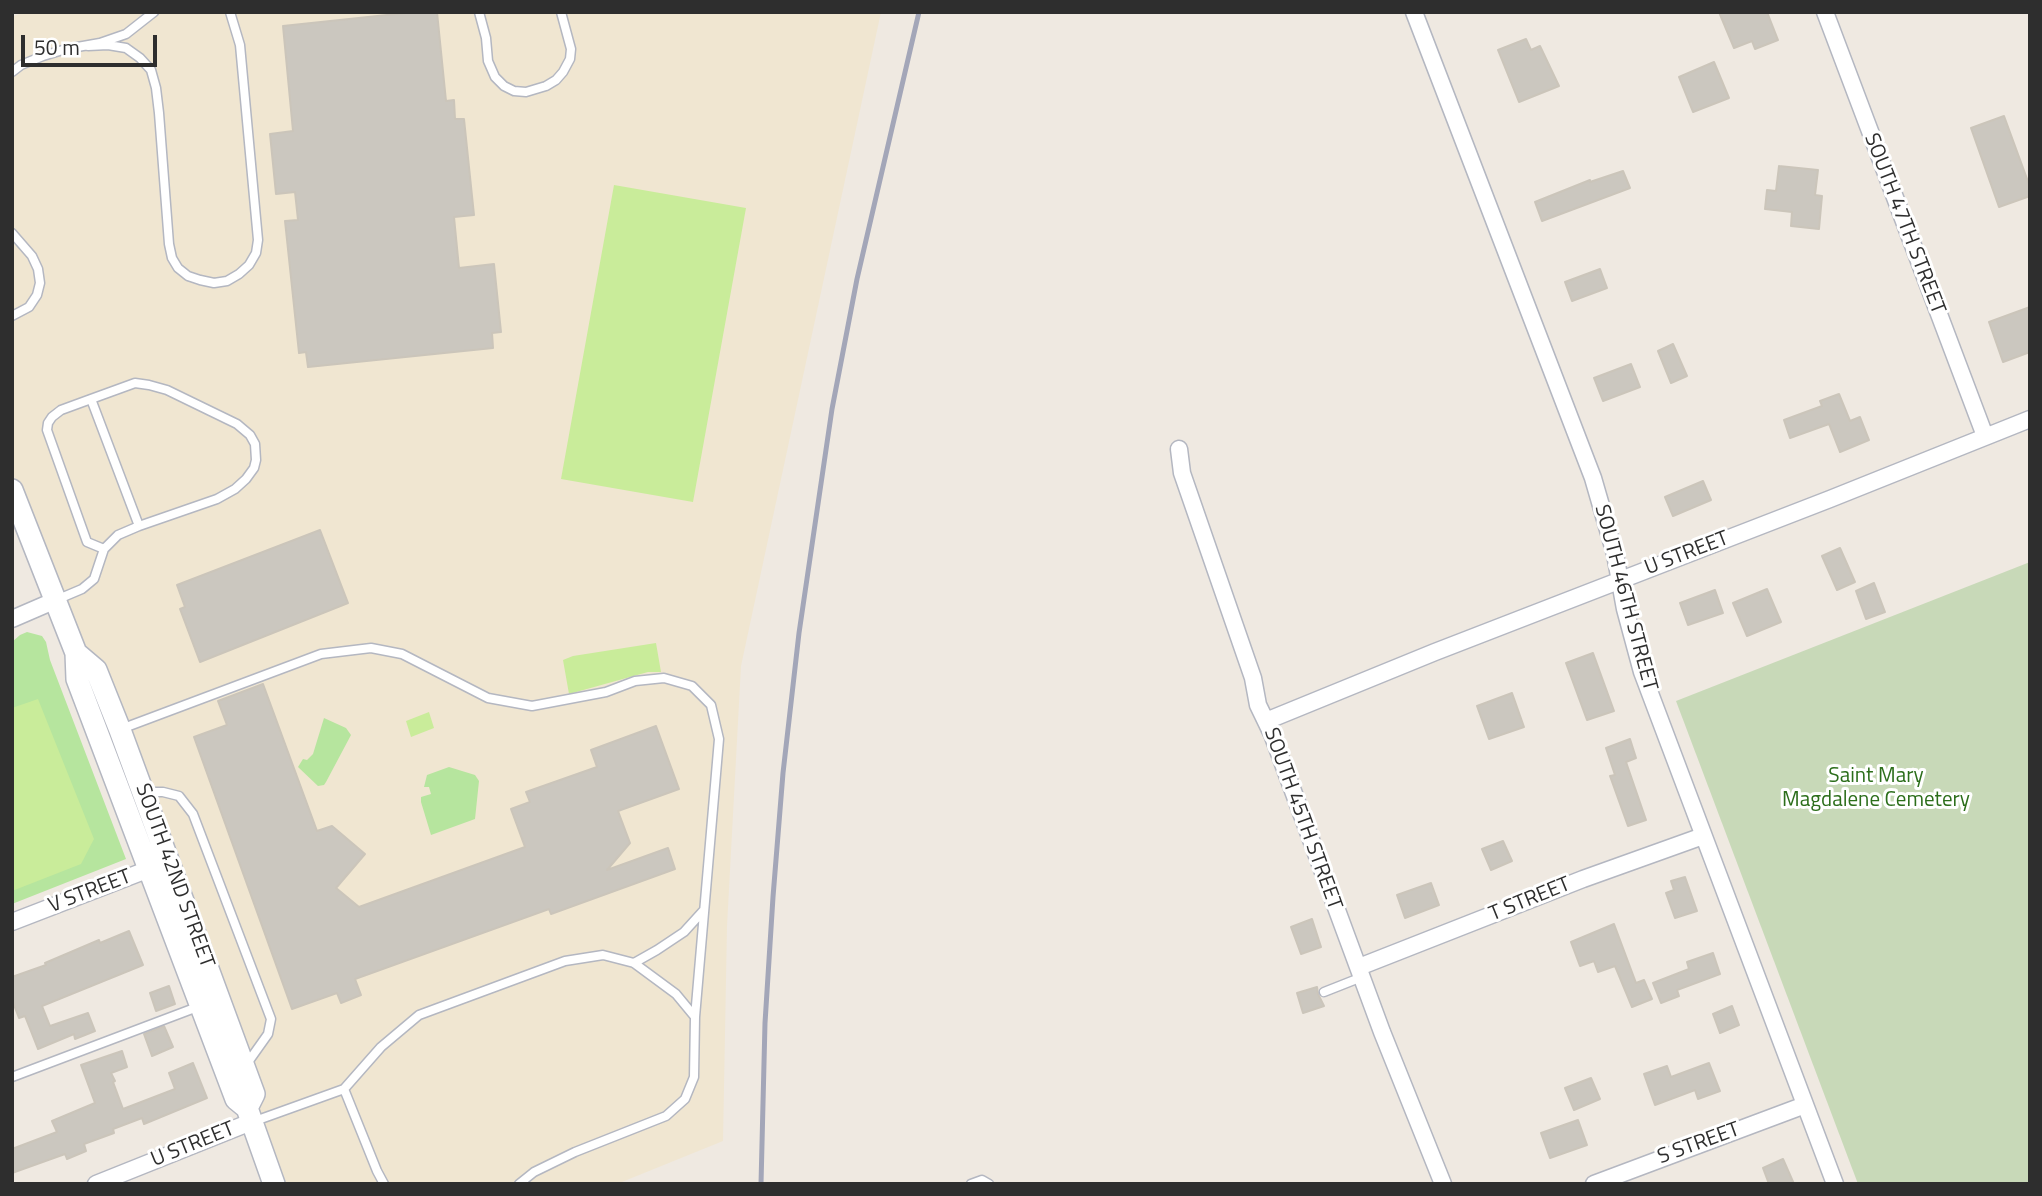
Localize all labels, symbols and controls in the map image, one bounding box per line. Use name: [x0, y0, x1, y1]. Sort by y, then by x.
scale bar: [24, 21, 161, 65]
text: 50 m: [34, 31, 80, 63]
street label: SOUTH 47TH STREET: [1858, 130, 1950, 318]
street label: SOUTH 46TH STREET: [1588, 502, 1662, 694]
street label: U STREET: [1642, 527, 1732, 581]
street label: SOUTH 45TH STREET: [1257, 725, 1347, 913]
park label: Saint Mary Magdalene Cemetery: [1782, 764, 1970, 814]
street label: SOUTH 42ND STREET: [129, 780, 219, 972]
street label: V STREET: [45, 865, 135, 919]
street label: T STREET: [1486, 872, 1574, 928]
street label: U STREET: [148, 1117, 238, 1173]
street label: S STREET: [1654, 1118, 1744, 1170]

